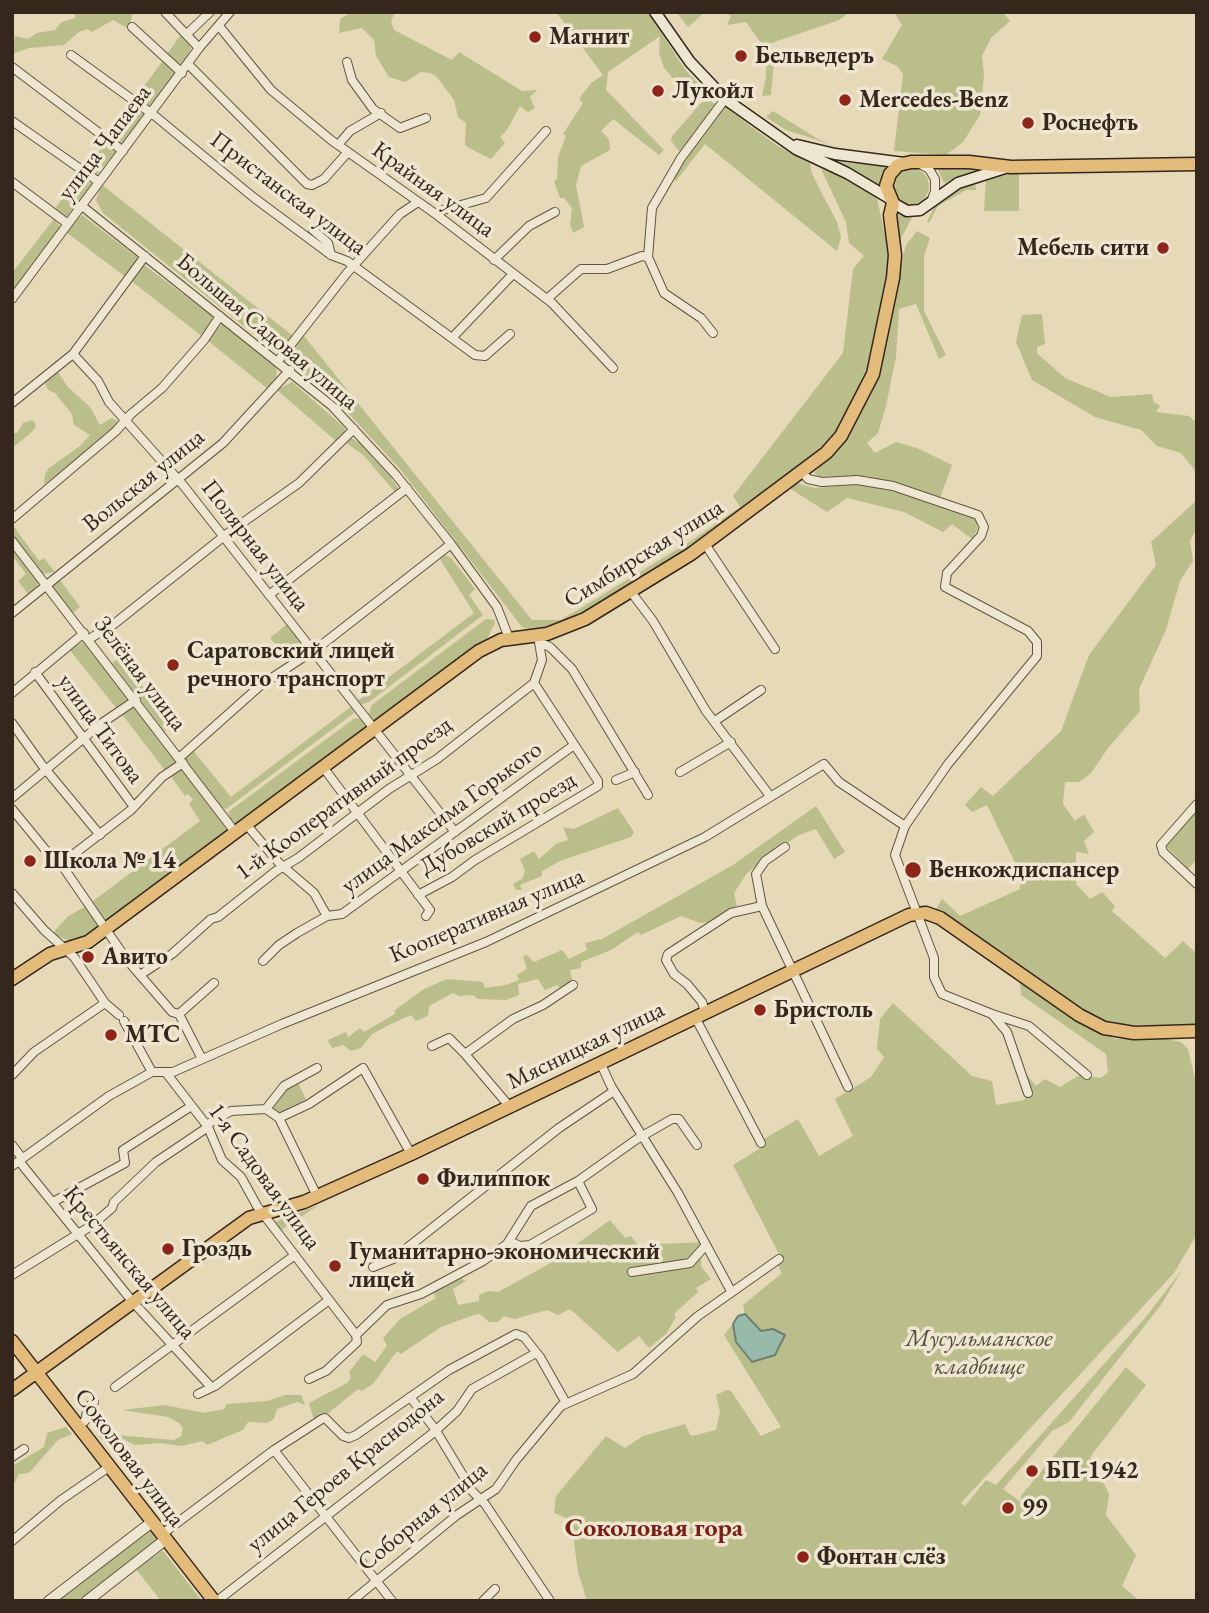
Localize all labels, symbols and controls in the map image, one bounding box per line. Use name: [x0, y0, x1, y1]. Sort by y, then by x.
place label: Магнит: [549, 23, 629, 51]
marker: Магнит: [527, 29, 543, 45]
place label: Бельведеръ: [755, 42, 874, 70]
marker: Бельведеръ: [733, 48, 749, 64]
place label: Лукойл: [672, 77, 754, 105]
street label: улица Чапаева: [52, 79, 158, 207]
marker: Лукойл: [650, 83, 666, 99]
place label: Mercedes-Benz: [859, 86, 1008, 114]
marker: Mercedes-Benz: [837, 92, 853, 108]
place label: Роснефть: [1042, 109, 1138, 137]
marker: Роснефть: [1020, 115, 1036, 131]
street label: Пристанская улица: [204, 126, 372, 262]
street label: Крайняя улица: [366, 136, 500, 244]
place label: Мебель сити: [1017, 234, 1149, 262]
marker: Мебель сити: [1155, 240, 1171, 256]
street label: Большая Садовая улица: [170, 247, 364, 417]
street label: Вольская улица: [77, 423, 211, 539]
street label: Полярная улица: [195, 474, 315, 618]
street label: Симбирская улица: [559, 493, 729, 615]
street label: Зелёная улица: [88, 611, 192, 737]
place label: Саратовский лицей речного транспорт: [187, 637, 395, 693]
marker: Саратовский лицей речного транспорт: [165, 657, 181, 673]
street label: улица Титова: [51, 668, 149, 790]
street label: 1-й Кооперативный проезд: [230, 711, 458, 887]
street label: улица Максима Горького: [336, 735, 548, 901]
street label: Дубовский проезд: [415, 766, 581, 882]
place label: Школа № 14: [44, 847, 176, 875]
marker: Школа № 14: [22, 853, 38, 869]
place label: Венкождиспансер: [929, 856, 1119, 884]
marker: Венкождиспансер: [903, 860, 923, 880]
street label: Кооперативная улица: [385, 862, 589, 970]
place label: Авито: [102, 943, 168, 971]
marker: Авито: [80, 949, 96, 965]
street label: Мясницкая улица: [503, 995, 669, 1097]
place label: Бристоль: [774, 996, 873, 1024]
marker: Бристоль: [752, 1002, 768, 1018]
place label: МТС: [125, 1021, 180, 1049]
marker: МТС: [103, 1027, 119, 1043]
street label: 1-я Садовая улица: [201, 1098, 327, 1256]
place label: Филиппок: [437, 1165, 550, 1193]
marker: Филиппок: [415, 1171, 431, 1187]
street label: Крестьянская улица: [56, 1180, 202, 1346]
place label: Гроздь: [182, 1235, 252, 1263]
place label: Гуманитарно-экономический лицей: [349, 1238, 660, 1294]
marker: Гроздь: [160, 1241, 176, 1257]
marker: Гуманитарно-экономический лицей: [327, 1258, 343, 1274]
park label: Мусульманское кладбище: [905, 1325, 1053, 1381]
street label: Соколовая улица: [68, 1383, 190, 1533]
street label: улица Героев Краснодона: [242, 1383, 450, 1559]
street label: Соборная улица: [352, 1456, 494, 1578]
place label: БП-1942: [1046, 1457, 1138, 1485]
marker: БП-1942: [1024, 1463, 1040, 1479]
place label: 99: [1022, 1494, 1047, 1522]
marker: 99: [1000, 1500, 1016, 1516]
district label: Соколовая гора: [565, 1513, 743, 1545]
place label: Фонтан слёз: [817, 1543, 946, 1571]
marker: Фонтан слёз: [795, 1549, 811, 1565]

